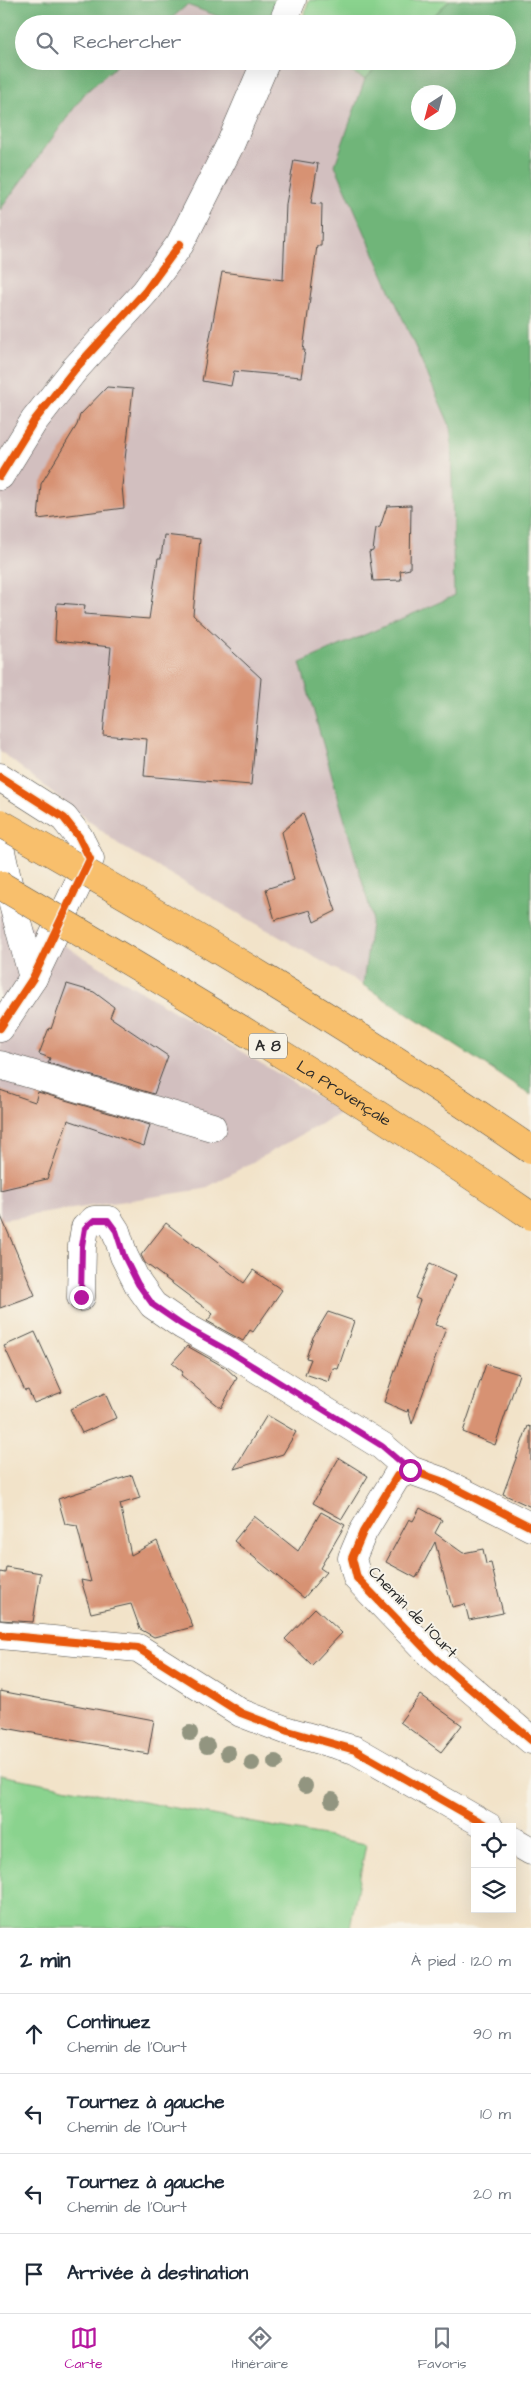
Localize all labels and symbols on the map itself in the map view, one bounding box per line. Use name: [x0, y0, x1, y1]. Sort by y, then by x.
north arrow: [411, 85, 456, 130]
road number: A 8: [249, 1034, 287, 1058]
street label: La Provençale: [292, 1055, 396, 1132]
route end: [70, 1286, 93, 1309]
route start: [399, 1459, 422, 1482]
street label: Chemin de l'Ourt: [364, 1561, 463, 1663]

